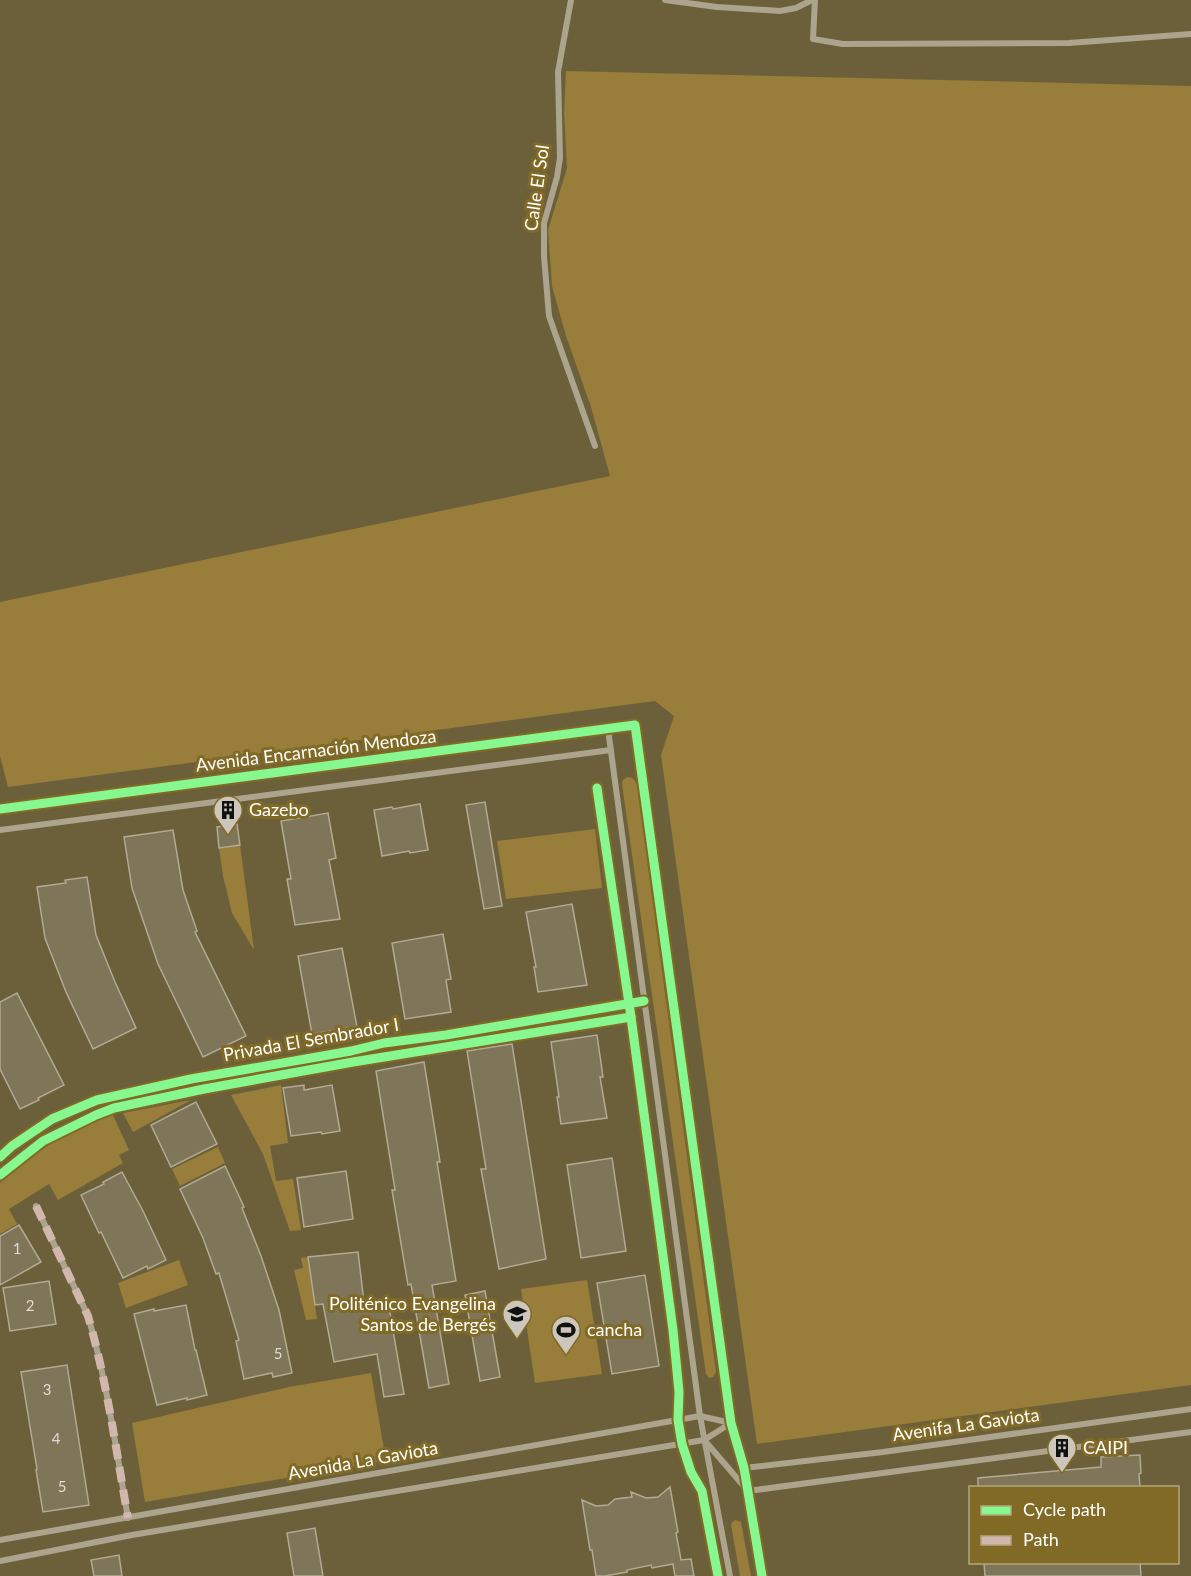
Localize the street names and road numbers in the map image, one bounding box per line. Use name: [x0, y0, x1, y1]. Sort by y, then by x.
street label: Calle El Sol: [519, 143, 553, 232]
street label: Avenida Encarnación Mendoza: [194, 724, 437, 776]
street label: Privada El Sembrador I: [221, 1013, 400, 1065]
street label: Avenifa La Gaviota: [891, 1403, 1041, 1445]
street label: Avenida La Gaviota: [286, 1436, 439, 1484]

